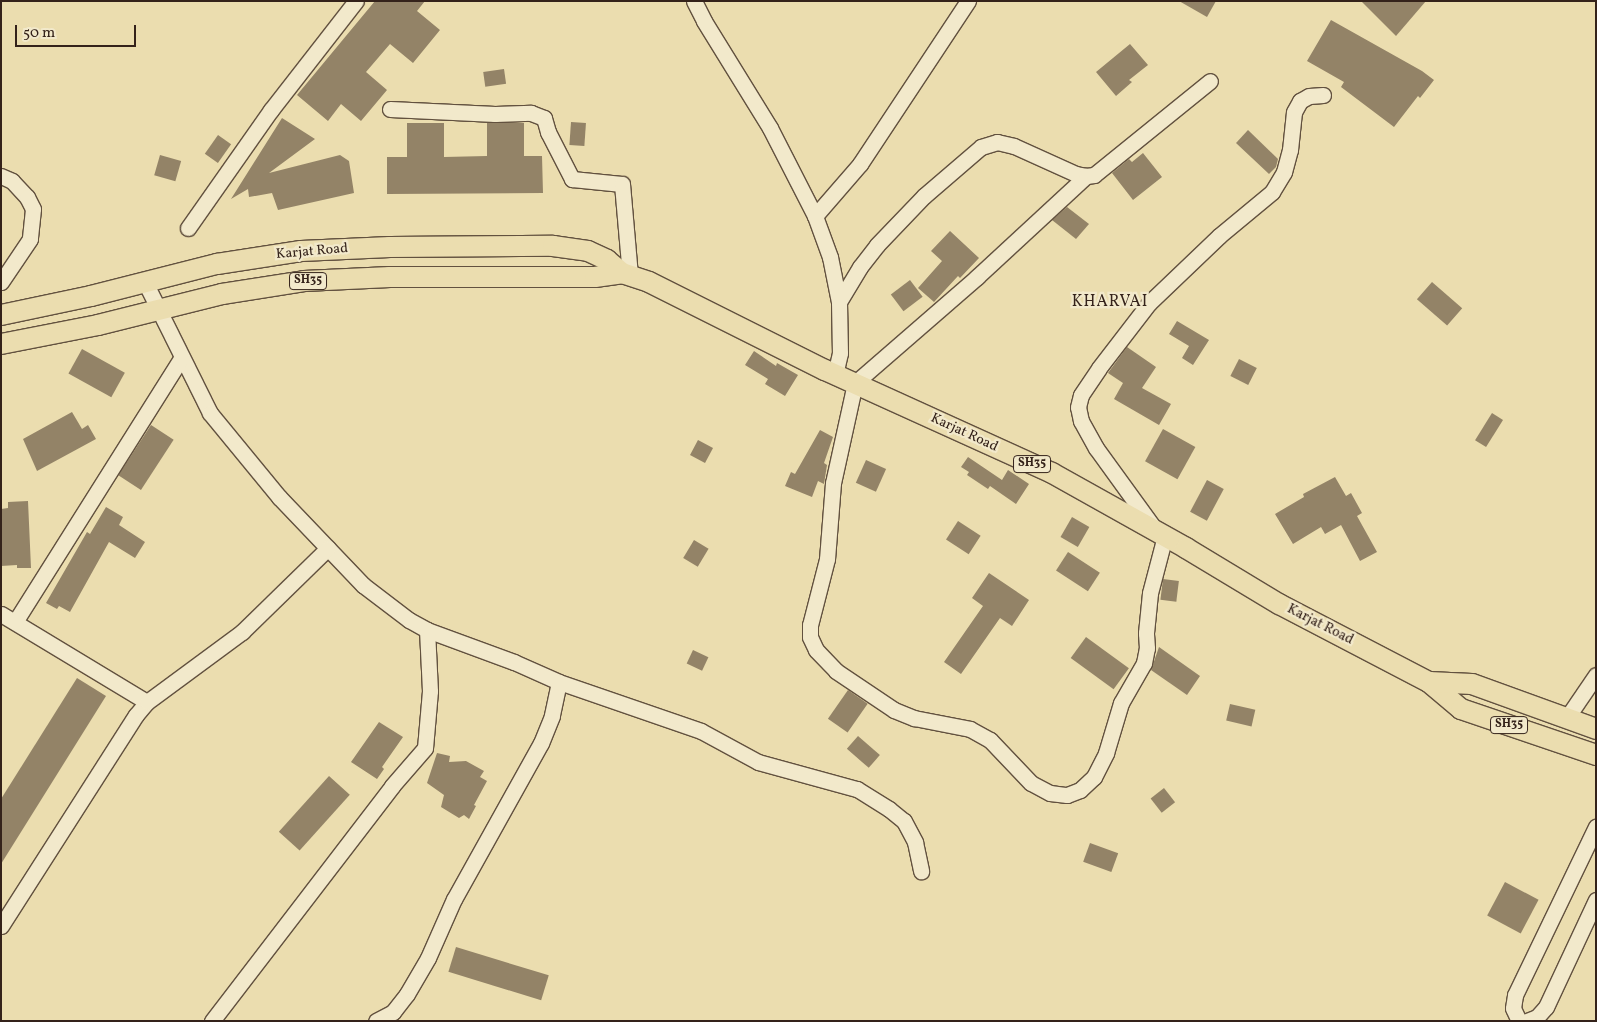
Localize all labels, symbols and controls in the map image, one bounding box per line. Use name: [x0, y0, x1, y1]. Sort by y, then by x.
scale bar: [18, 15, 139, 47]
text: 50 m: [23, 23, 55, 44]
street label: Karjat Road: [275, 240, 349, 264]
road number: SH35: [288, 272, 328, 290]
district label: KHARVAI: [1071, 292, 1149, 312]
street label: Karjat Road: [928, 410, 1000, 456]
road number: SH35: [1012, 454, 1052, 474]
street label: Karjat Road: [1284, 601, 1356, 649]
road number: SH35: [1489, 716, 1529, 734]

